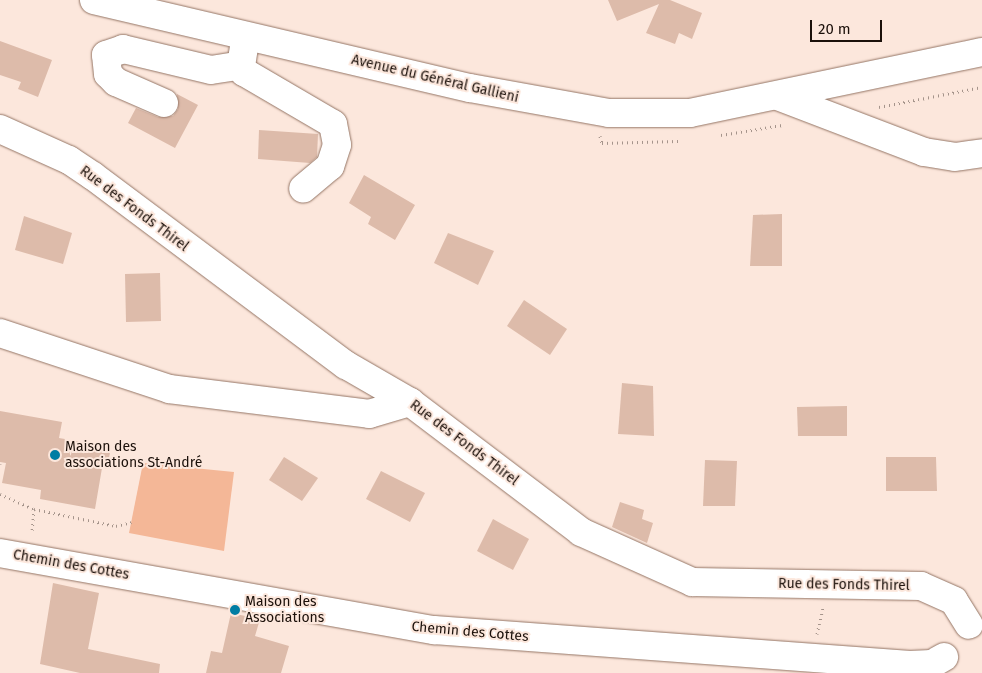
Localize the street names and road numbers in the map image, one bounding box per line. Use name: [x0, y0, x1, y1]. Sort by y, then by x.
street label: Avenue du Général Gallieni: [350, 52, 520, 106]
street label: Rue des Fonds Thirel: [76, 163, 192, 255]
street label: Rue des Fonds Thirel: [406, 397, 522, 489]
street label: Chemin des Cottes: [12, 547, 130, 583]
street label: Rue des Fonds Thirel: [778, 575, 910, 595]
street label: Chemin des Cottes: [411, 619, 529, 645]

